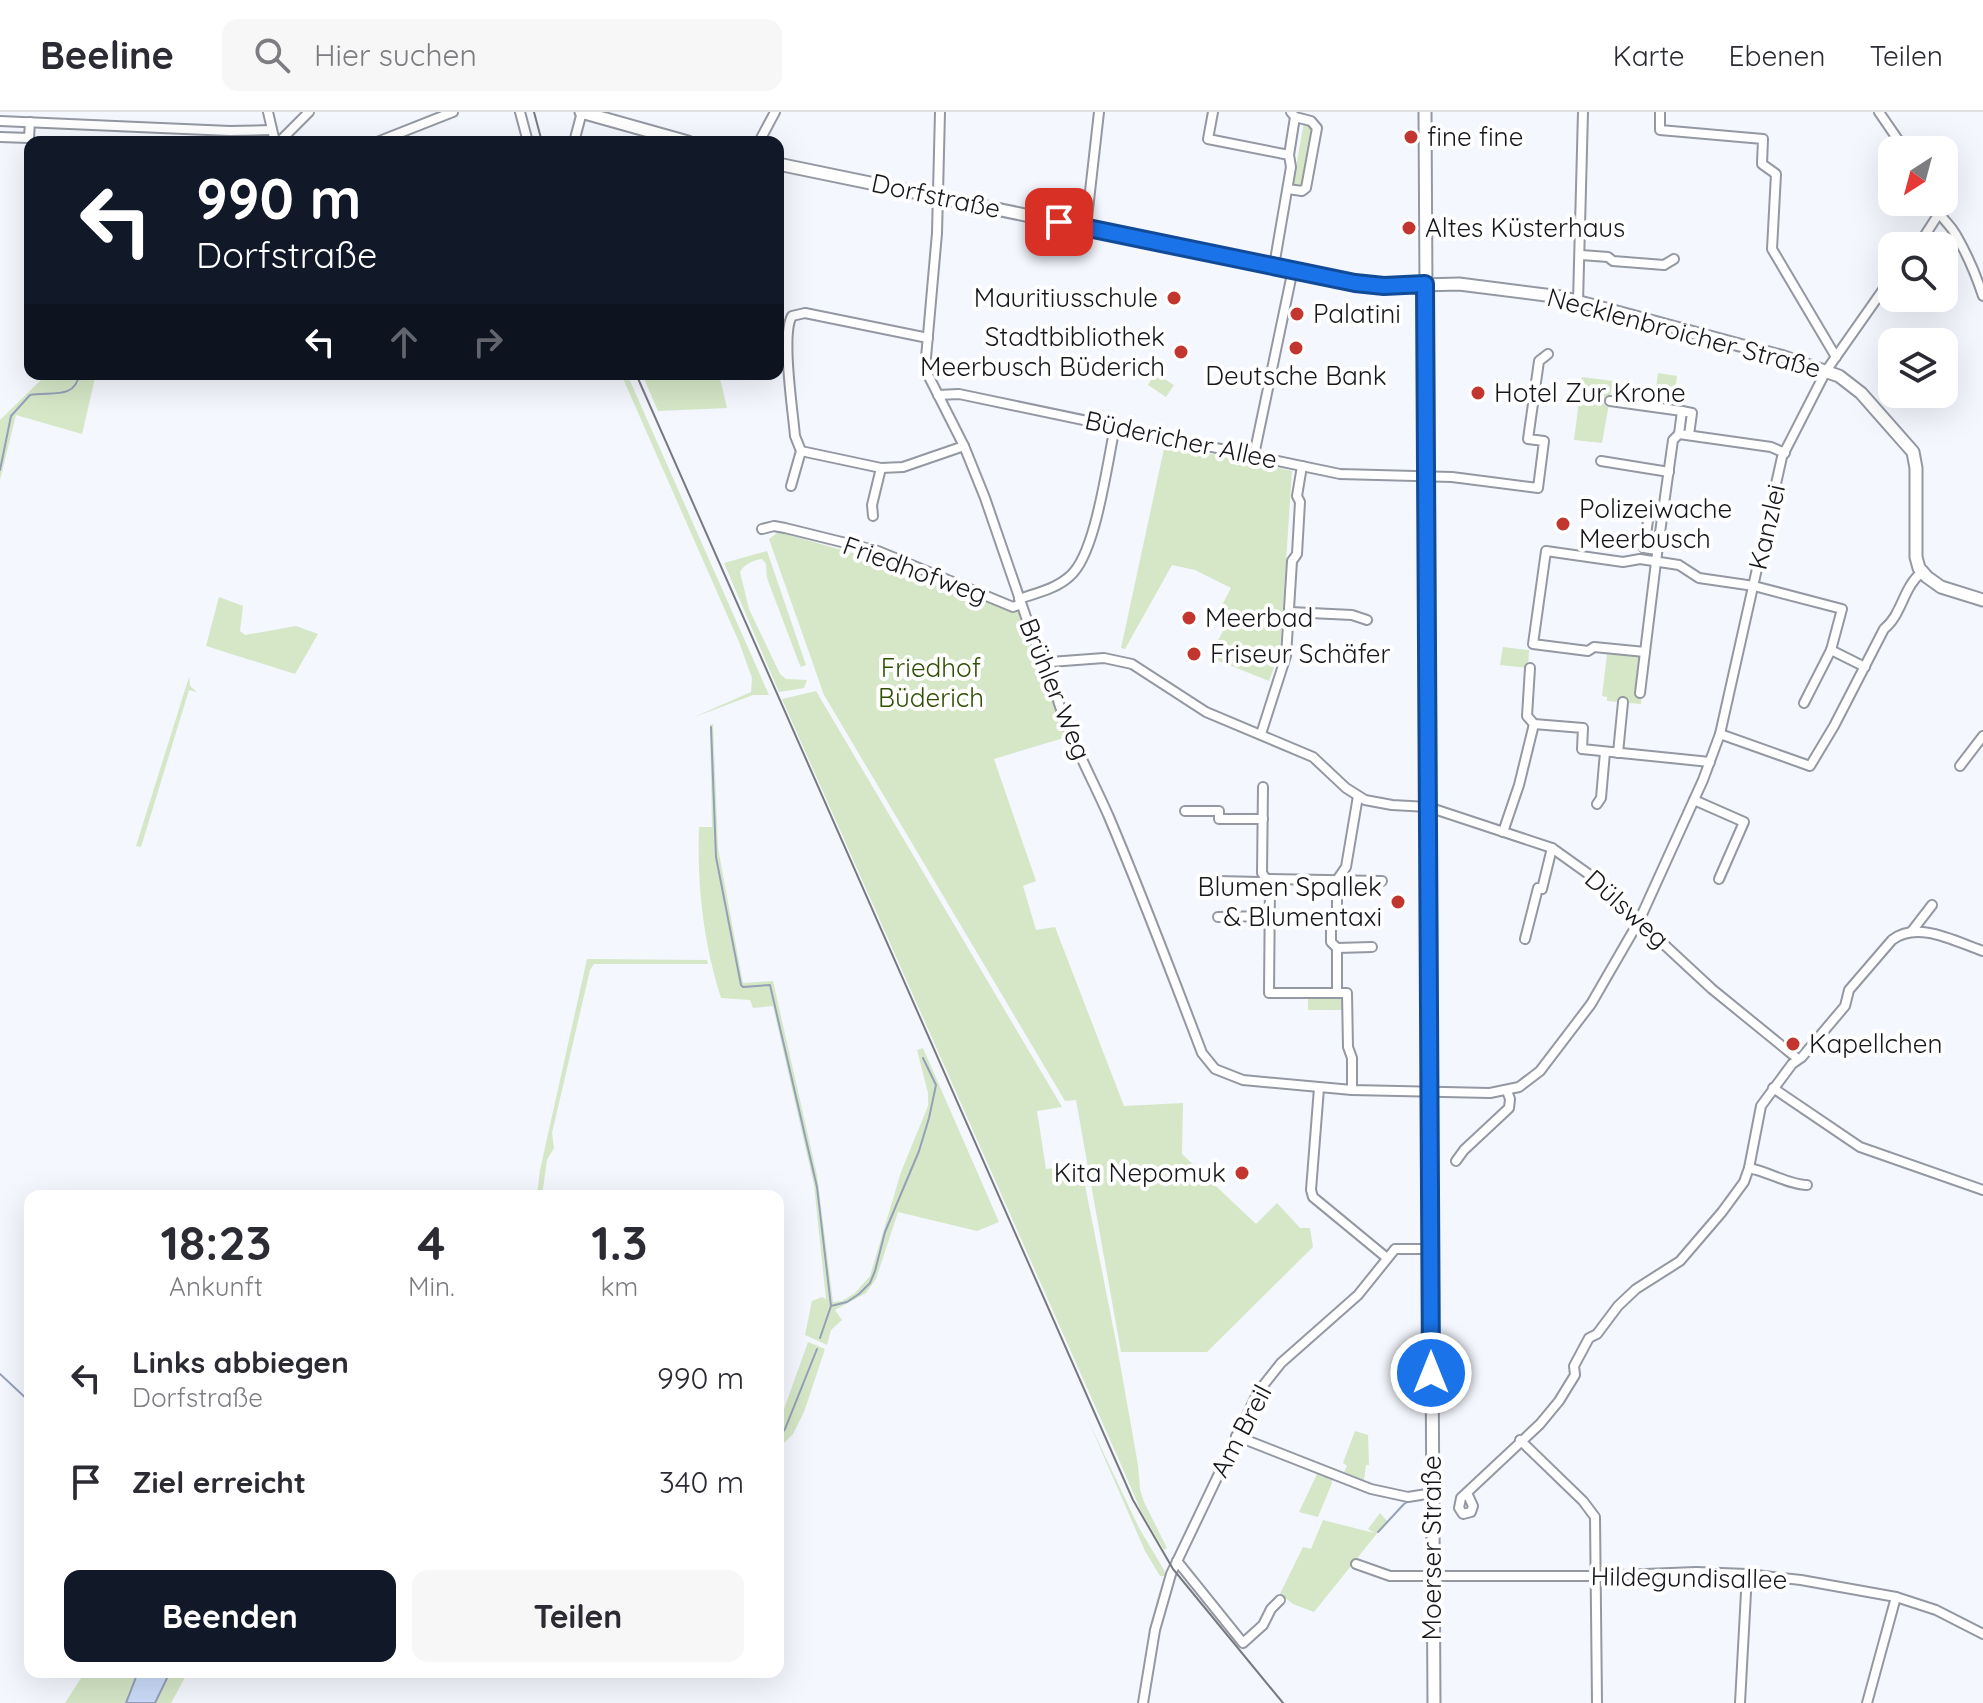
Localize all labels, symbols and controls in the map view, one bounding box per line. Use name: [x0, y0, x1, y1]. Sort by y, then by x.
search box: [222, 19, 782, 91]
text: Beeline: [40, 31, 174, 79]
icon: search: [250, 33, 294, 77]
text: Hier suchen: [314, 36, 477, 74]
text: Karte: [1613, 38, 1685, 73]
text: Ebenen: [1729, 38, 1825, 73]
text: Teilen: [1869, 38, 1943, 73]
place label: fine fine: [1427, 120, 1523, 153]
marker: fine fine: [1402, 128, 1420, 146]
north arrow: [1878, 136, 1958, 216]
map controls: [1878, 136, 1958, 408]
text: 990 m: [196, 163, 361, 233]
street label: Dorfstraße: [869, 166, 1004, 225]
icon: left: [64, 168, 168, 272]
pin: [1025, 188, 1093, 256]
icon: arrive: [1037, 200, 1081, 244]
place label: Altes Küsterhaus: [1425, 211, 1625, 244]
marker: Altes Küsterhaus: [1400, 219, 1418, 237]
text: Dorfstraße: [196, 232, 377, 277]
button: search: [1878, 232, 1958, 312]
street label: Necklenbroicher Straße: [1544, 280, 1825, 385]
place label: Mauritiusschule: [974, 281, 1158, 314]
marker: Mauritiusschule: [1165, 289, 1183, 307]
place label: Palatini: [1313, 297, 1401, 330]
marker: Palatini: [1288, 305, 1306, 323]
icon: left: [298, 320, 342, 364]
icon: ahead: [382, 320, 426, 364]
icon: right: [466, 320, 510, 364]
place label: Stadtbibliothek Meerbusch Büderich: [920, 320, 1165, 383]
button: layers: [1878, 328, 1958, 408]
marker: Deutsche Bank: [1287, 339, 1305, 357]
marker: Stadtbibliothek Meerbusch Büderich: [1172, 343, 1190, 361]
place label: Deutsche Bank: [1205, 359, 1387, 392]
place label: Hotel Zur Krone: [1494, 376, 1686, 409]
marker: Hotel Zur Krone: [1469, 384, 1487, 402]
street label: Büdericher Allee: [1082, 403, 1280, 476]
street label: Kanzlei: [1741, 481, 1792, 573]
place label: Polizeiwache Meerbusch: [1579, 492, 1732, 555]
marker: Polizeiwache Meerbusch: [1554, 515, 1572, 533]
street label: Friedhofweg: [839, 528, 992, 611]
place label: Meerbad: [1205, 601, 1313, 634]
marker: Meerbad: [1180, 609, 1198, 627]
street label: Brühler Weg: [1012, 613, 1099, 764]
place label: Friseur Schäfer: [1210, 637, 1391, 670]
marker: Friseur Schäfer: [1185, 645, 1203, 663]
park label: Friedhof Büderich: [878, 651, 984, 714]
street label: Dülsweg: [1578, 862, 1676, 955]
place label: Blumen Spallek & Blumentaxi: [1198, 870, 1382, 933]
marker: Blumen Spallek & Blumentaxi: [1389, 893, 1407, 911]
place label: Kapellchen: [1809, 1027, 1942, 1060]
marker: Kapellchen: [1784, 1035, 1802, 1053]
place label: Kita Nepomuk: [1054, 1156, 1226, 1189]
marker: Kita Nepomuk: [1233, 1164, 1251, 1182]
text: 18:23: [160, 1212, 272, 1272]
text: 4: [417, 1212, 445, 1272]
text: 1.3: [591, 1212, 648, 1272]
text: Ankunft: [169, 1270, 263, 1303]
text: Min.: [408, 1270, 455, 1303]
text: km: [601, 1270, 638, 1303]
position arrow: [1389, 1331, 1473, 1415]
text: Links abbiegen: [132, 1343, 349, 1381]
icon: left: [64, 1356, 108, 1400]
text: 990 m: [657, 1359, 744, 1397]
street label: Am Breil: [1202, 1379, 1279, 1483]
text: Dorfstraße: [132, 1381, 263, 1414]
street label: Moerser Straße: [1415, 1455, 1448, 1641]
icon: arrive: [64, 1460, 108, 1504]
text: Ziel erreicht: [132, 1463, 306, 1501]
text: 340 m: [659, 1463, 744, 1501]
street label: Hildegundisallee: [1590, 1559, 1788, 1596]
button: Beenden: [64, 1570, 396, 1662]
button: Teilen: [412, 1570, 744, 1662]

